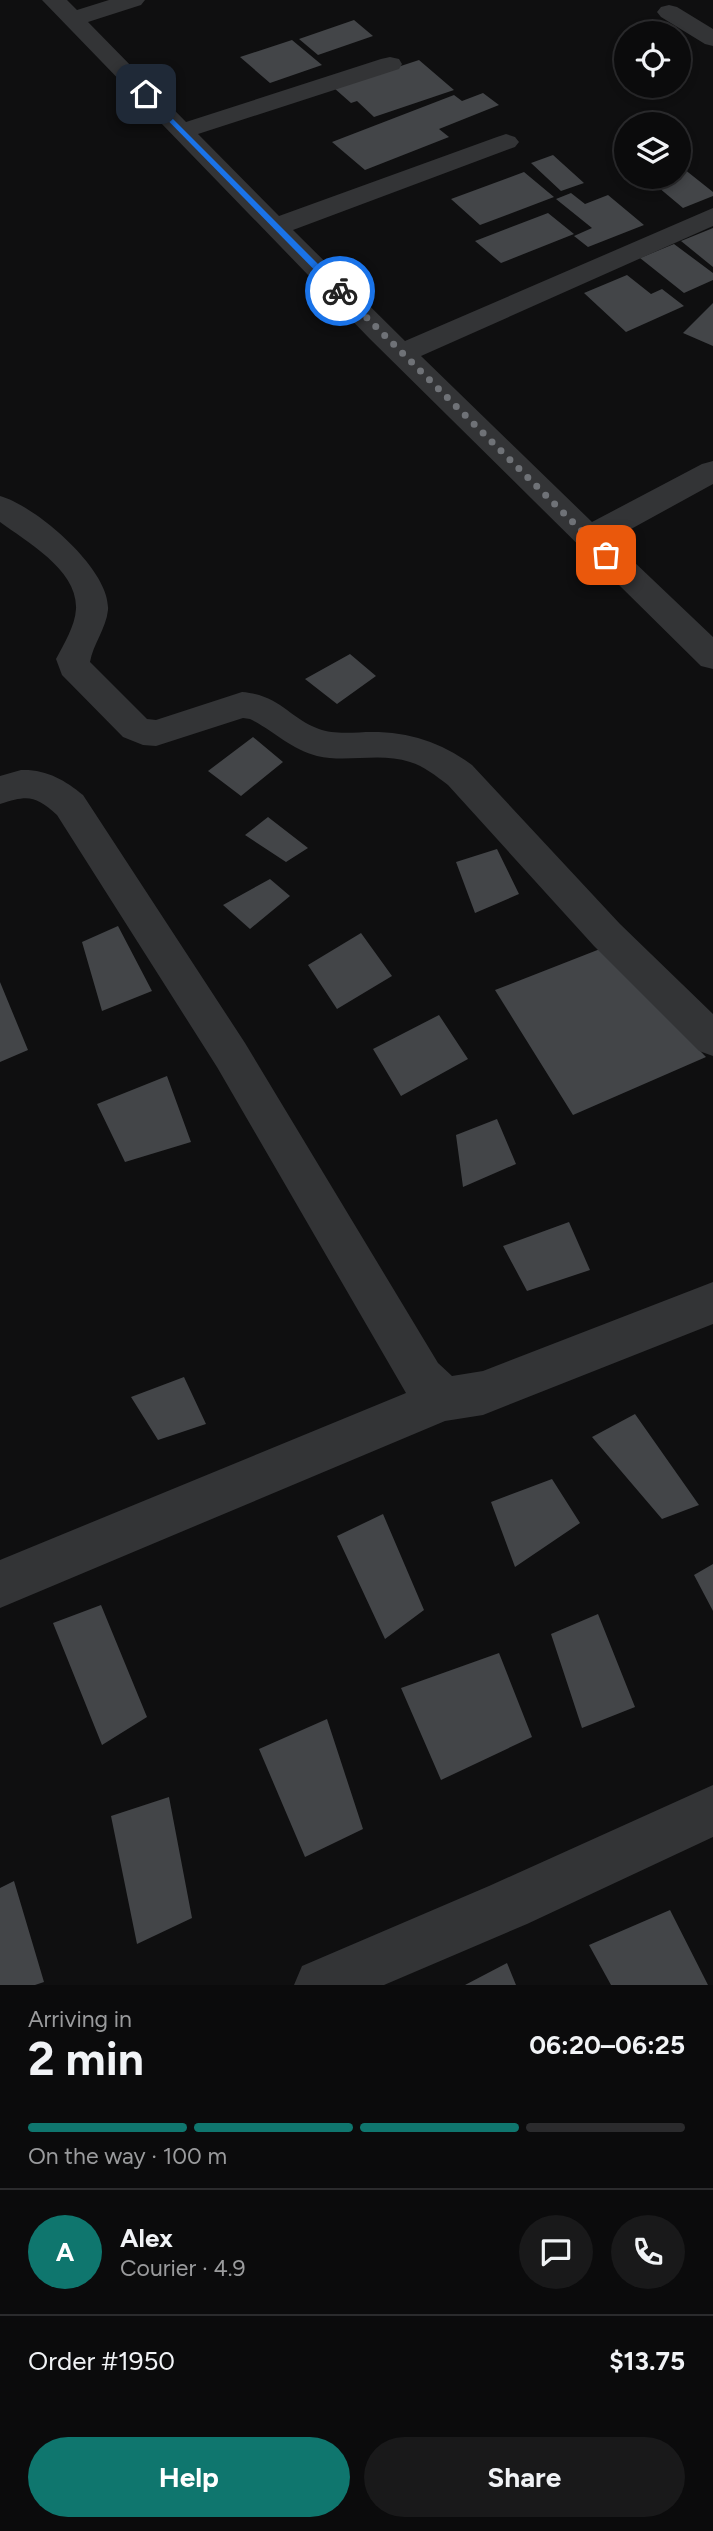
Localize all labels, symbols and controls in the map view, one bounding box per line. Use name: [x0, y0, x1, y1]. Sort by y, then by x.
map controls: [614, 21, 691, 189]
button: locate: [614, 21, 691, 98]
pin: [116, 64, 176, 124]
icon: home: [127, 75, 165, 113]
button: layers: [614, 112, 691, 189]
courier: [305, 256, 375, 326]
icon: bike: [321, 272, 359, 310]
pin: [576, 525, 636, 585]
icon: bag: [587, 536, 625, 574]
text: Arriving in: [28, 2005, 132, 2033]
text: 06:20–06:25: [529, 2029, 685, 2061]
text: 2 min: [28, 2031, 144, 2087]
text: On the way · 100 m: [28, 2142, 227, 2170]
button: chat: [519, 2215, 593, 2289]
button: phone: [611, 2215, 685, 2289]
text: Alex: [120, 2222, 173, 2254]
text: A: [56, 2236, 74, 2268]
text: Courier · 4.9: [120, 2254, 246, 2282]
text: Order #1950: [28, 2345, 175, 2377]
text: $13.75: [609, 2345, 685, 2377]
button: Help: [28, 2437, 350, 2517]
button: Share: [364, 2437, 685, 2517]

